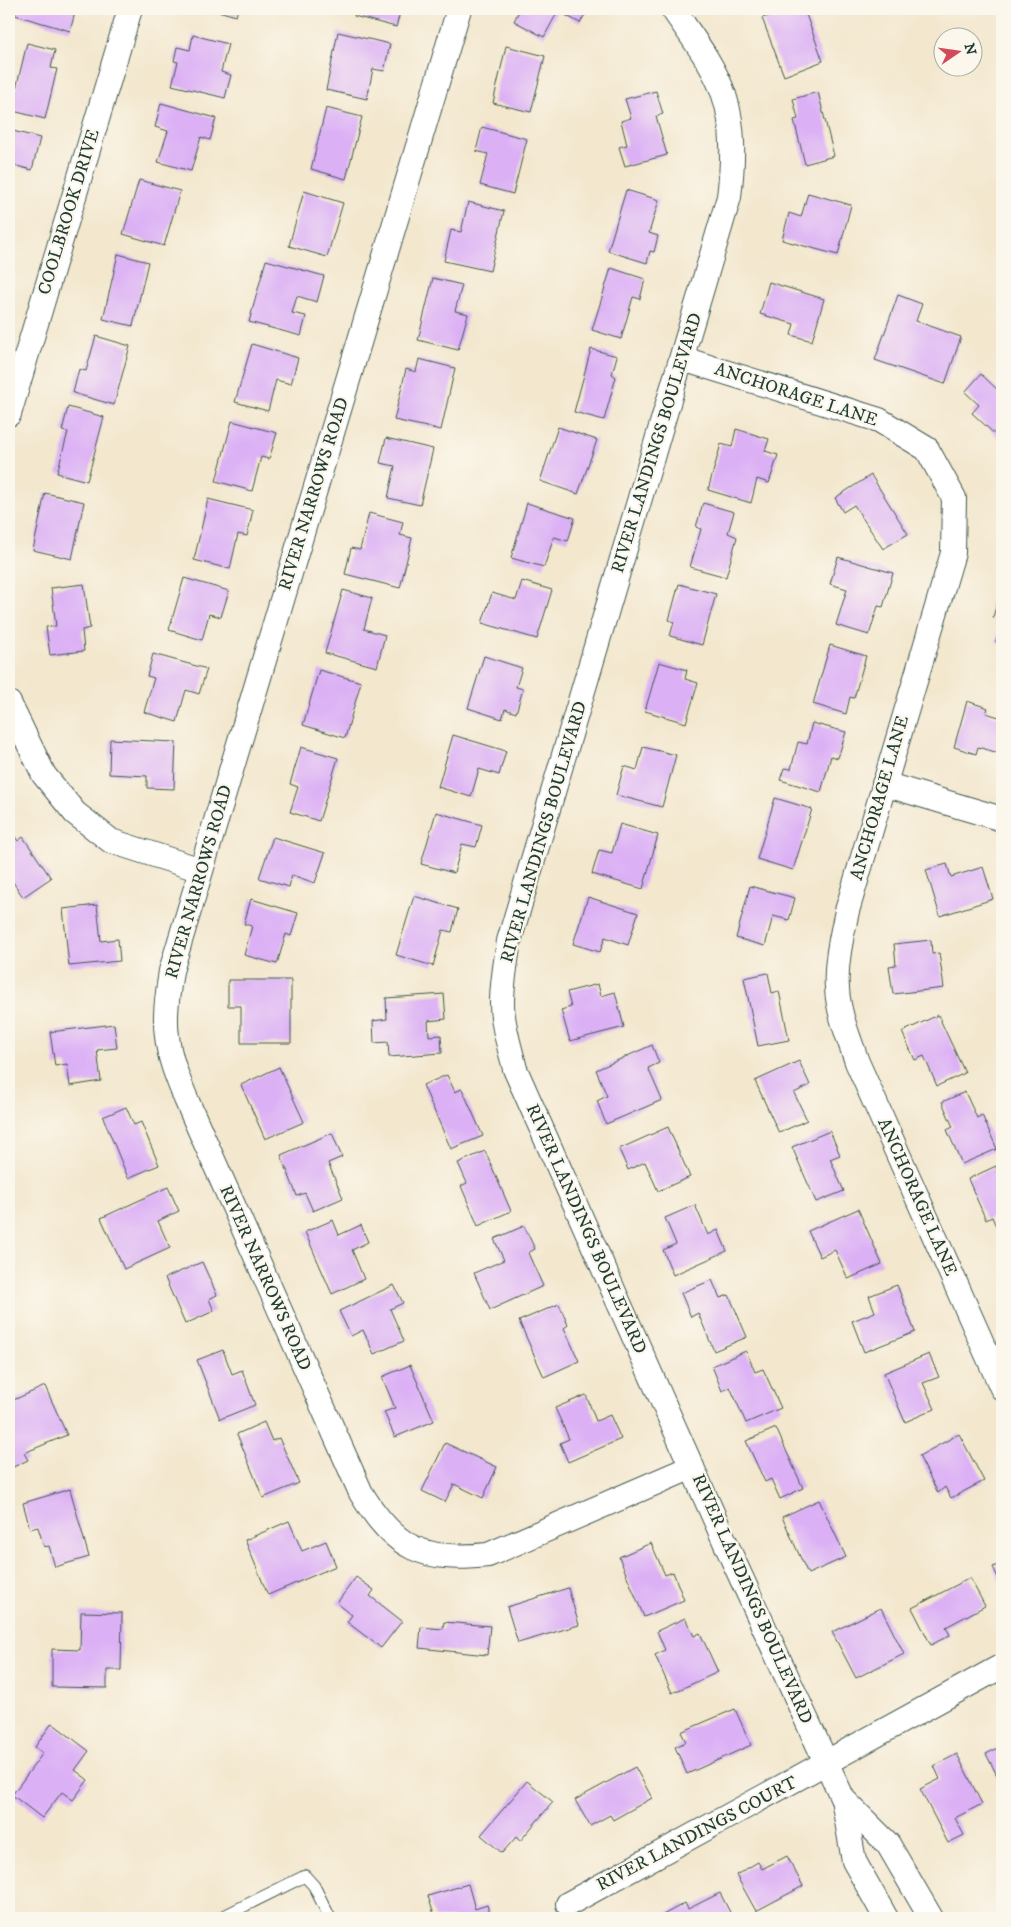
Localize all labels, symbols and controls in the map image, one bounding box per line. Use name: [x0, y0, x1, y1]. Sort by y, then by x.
north arrow: [934, 28, 984, 78]
text: N: [960, 42, 980, 57]
street label: COOLBROOK DRIVE: [33, 126, 105, 297]
street label: RIVER LANDINGS BOULEVARD: [607, 310, 707, 576]
street label: ANCHORAGE LANE: [712, 358, 881, 432]
street label: RIVER NARROWS ROAD: [274, 395, 354, 593]
street label: RIVER LANDINGS BOULEVARD: [496, 699, 592, 965]
street label: ANCHORAGE LANE: [846, 713, 914, 883]
street label: RIVER NARROWS ROAD: [161, 783, 237, 981]
street label: RIVER LANDINGS BOULEVARD: [521, 1101, 651, 1357]
street label: ANCHORAGE LANE: [872, 1115, 962, 1279]
street label: RIVER NARROWS ROAD: [214, 1182, 316, 1374]
street label: RIVER LANDINGS BOULEVARD: [687, 1471, 817, 1727]
street label: RIVER LANDINGS COURT: [593, 1772, 801, 1896]

